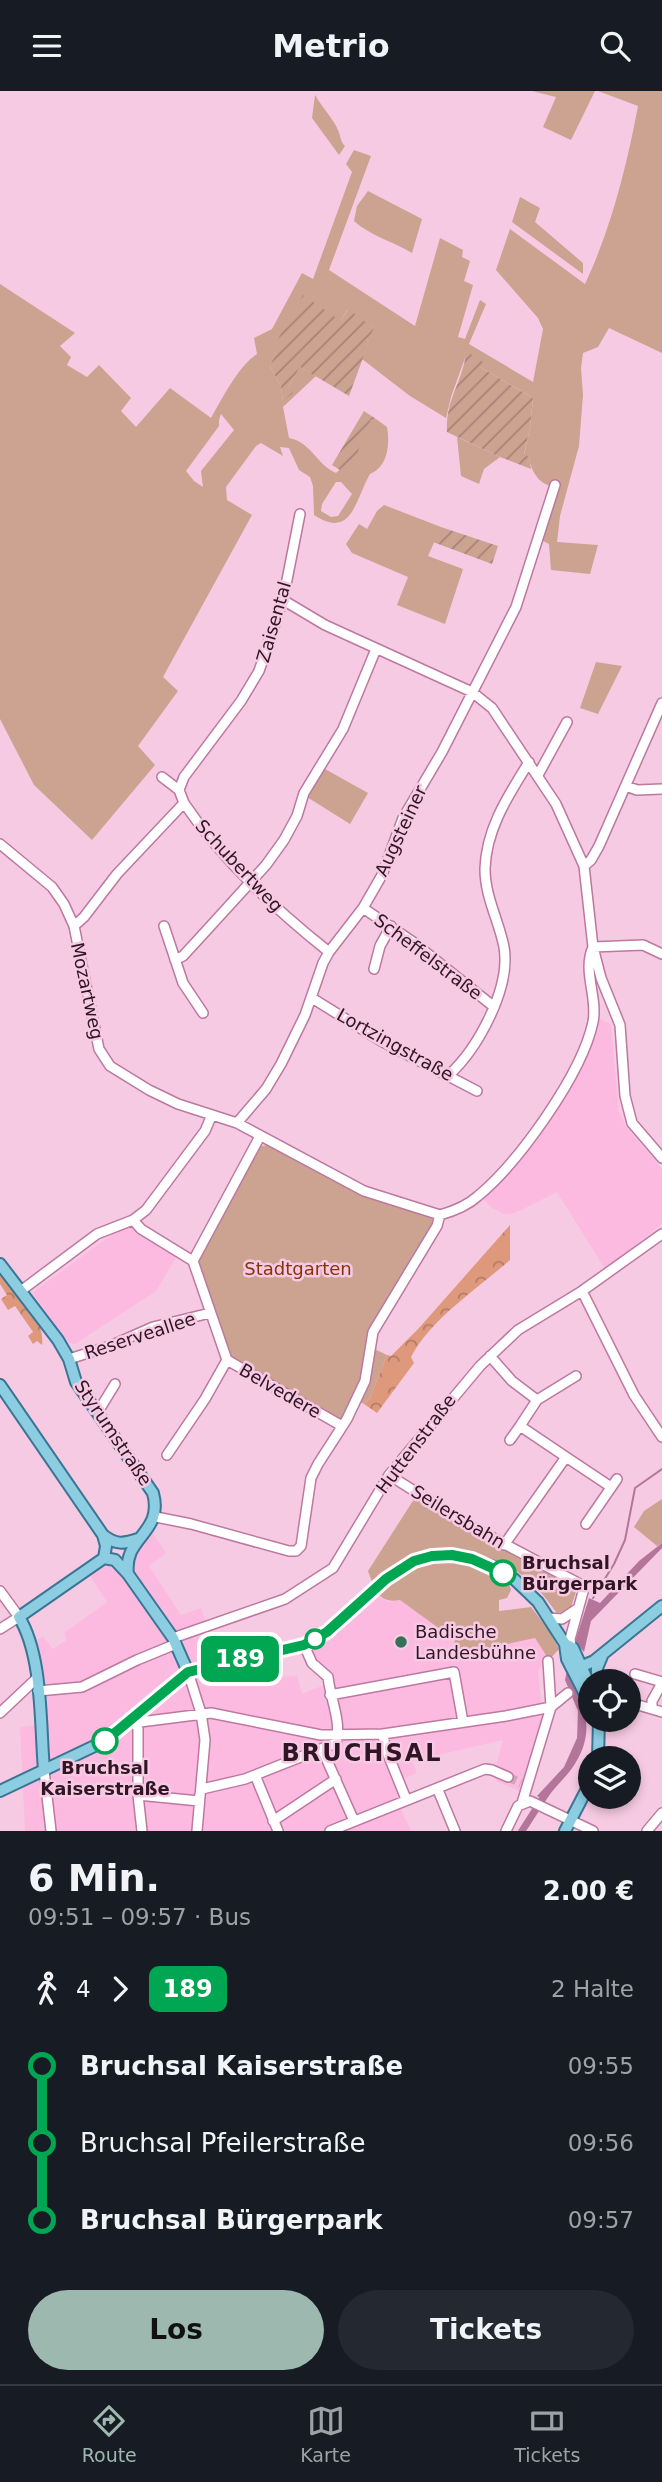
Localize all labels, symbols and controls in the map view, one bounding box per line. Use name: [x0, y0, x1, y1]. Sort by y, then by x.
icon: menu: [28, 27, 66, 65]
text: Metrio: [272, 27, 390, 65]
icon: search: [596, 27, 634, 65]
street label: Zaisental: [252, 579, 295, 665]
street label: Augsteiner: [370, 782, 431, 879]
street label: Schubertweg: [191, 815, 287, 916]
street label: Scheffelstraße: [370, 909, 486, 1004]
street label: Mozartweg: [67, 940, 108, 1041]
street label: Lortzingstraße: [333, 1004, 457, 1085]
park label: Stadtgarten: [244, 1258, 352, 1279]
street label: Reserveallee: [82, 1308, 198, 1363]
street label: Belvedere: [236, 1359, 325, 1422]
street label: Styrumstraße: [70, 1376, 156, 1489]
street label: Huttenstraße: [371, 1390, 460, 1497]
street label: Seilersbahn: [408, 1480, 509, 1553]
place label: Bruchsal Bürgerpark: [522, 1552, 638, 1594]
marker: Bruchsal Bürgerpark: [490, 1560, 516, 1586]
place label: Badische Landesbühne: [415, 1621, 536, 1663]
unlabelled marker: [305, 1629, 325, 1649]
marker: Badische Landesbühne: [393, 1634, 409, 1650]
line badge: 189: [200, 1636, 280, 1682]
text: 189: [215, 1645, 265, 1673]
map controls: [578, 1669, 641, 1809]
button: locate: [578, 1669, 641, 1732]
marker: Bruchsal Kaiserstraße: [92, 1728, 118, 1754]
district label: BRUCHSAL: [281, 1739, 443, 1767]
button: layers: [578, 1746, 641, 1809]
place label: Bruchsal Kaiserstraße: [40, 1757, 170, 1799]
text: 6 Min.: [28, 1856, 160, 1900]
text: 2.00 €: [543, 1876, 634, 1906]
text: 09:51 – 09:57 · Bus: [28, 1904, 251, 1930]
icon: walk: [28, 1970, 66, 2008]
icon: forward: [101, 1970, 139, 2008]
text: 189: [163, 1975, 213, 2003]
text: 4: [76, 1976, 91, 2002]
text: 2 Halte: [551, 1976, 634, 2002]
text: Bruchsal Kaiserstraße: [80, 2051, 403, 2081]
text: 09:55: [568, 2053, 634, 2079]
text: Bruchsal Pfeilerstraße: [80, 2128, 365, 2158]
text: 09:56: [568, 2130, 634, 2156]
text: Bruchsal Bürgerpark: [80, 2205, 383, 2235]
text: 09:57: [568, 2207, 634, 2233]
button: Los: [28, 2290, 324, 2370]
button: Tickets: [338, 2290, 634, 2370]
tab: Route: [82, 2402, 137, 2466]
tab: Karte: [300, 2402, 351, 2466]
tab: Tickets: [514, 2402, 580, 2466]

